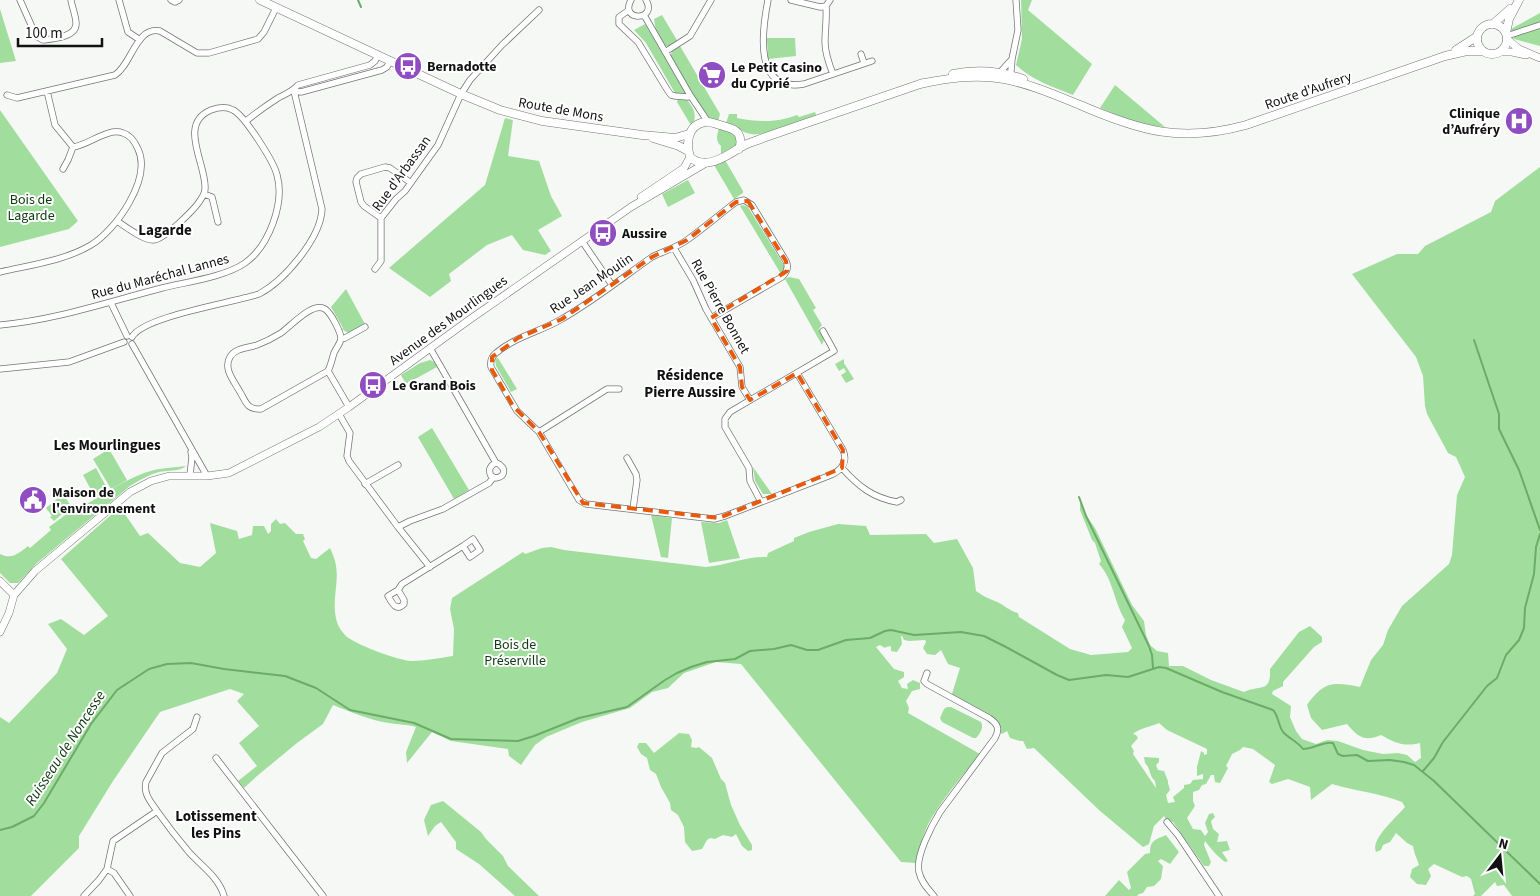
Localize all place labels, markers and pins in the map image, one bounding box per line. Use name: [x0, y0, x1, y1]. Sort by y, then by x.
bus stop icon: Bernadotte: [393, 51, 423, 81]
place label: Bernadotte: [427, 57, 497, 77]
place label: Le Petit Casino du Cyprié: [731, 58, 822, 94]
supermarket icon: Le Petit Casino du Cyprié: [697, 60, 727, 90]
place label: Clinique d’Aufréry: [1442, 104, 1501, 140]
hospital icon: Clinique d’Aufréry: [1504, 106, 1534, 136]
bus stop icon: Aussire: [588, 218, 618, 248]
place label: Aussire: [621, 224, 667, 244]
bus stop icon: Le Grand Bois: [358, 370, 388, 400]
place label: Le Grand Bois: [392, 376, 476, 396]
place label: Maison de l'environnement: [52, 483, 156, 519]
public building icon: Maison de l'environnement: [18, 485, 48, 515]

